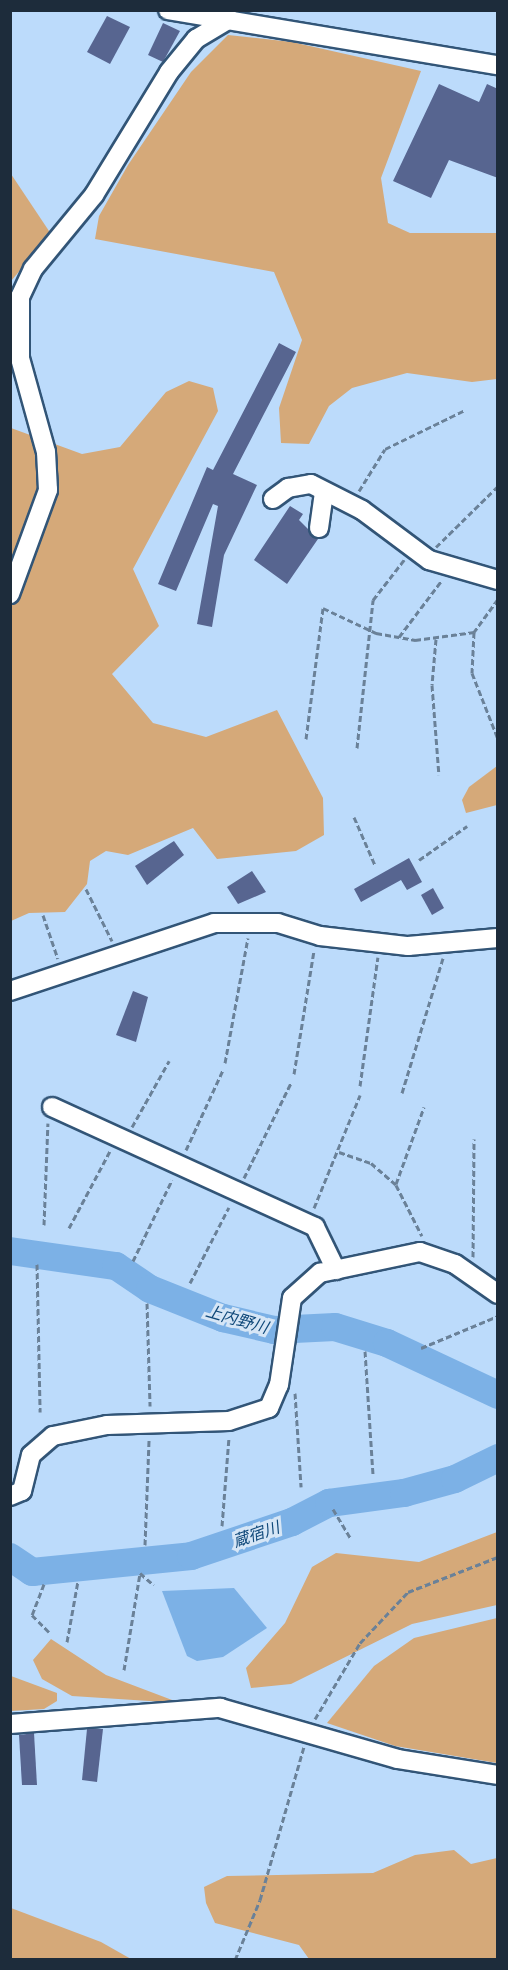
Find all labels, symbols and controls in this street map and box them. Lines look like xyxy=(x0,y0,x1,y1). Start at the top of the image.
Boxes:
water label: 上内野川 xyxy=(204,1301,270,1337)
water label: 蔵宿川 xyxy=(230,1517,282,1551)

